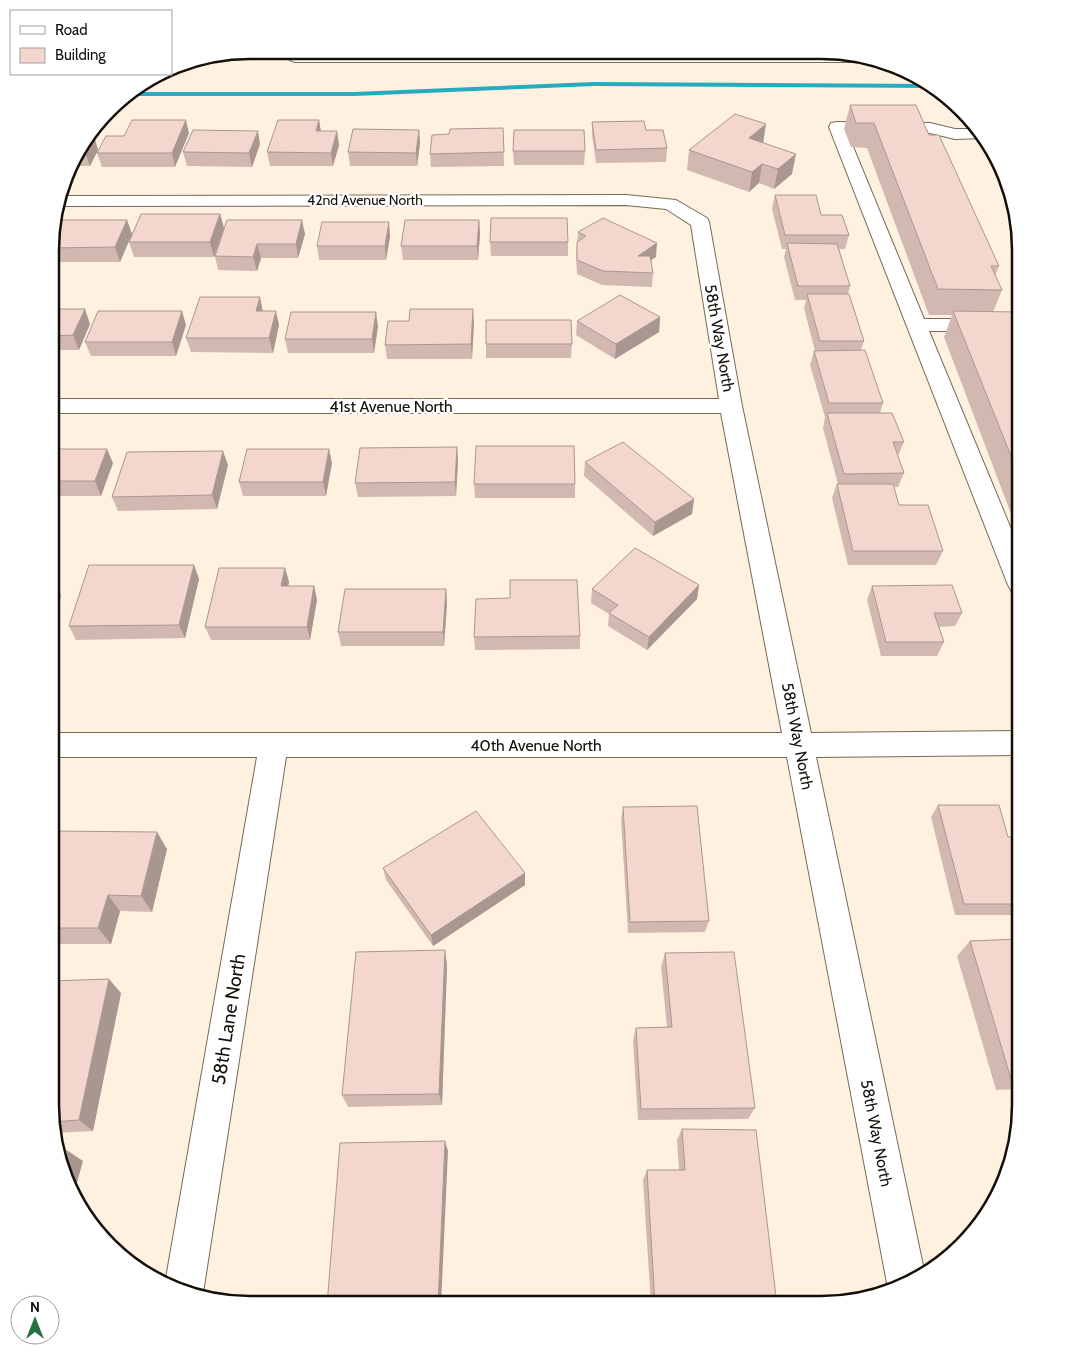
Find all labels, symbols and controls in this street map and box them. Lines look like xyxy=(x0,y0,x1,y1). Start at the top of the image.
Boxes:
legend xyxy=(10,10,172,75)
text: Road xyxy=(55,21,88,39)
text: Building xyxy=(55,46,106,64)
street label: 42nd Avenue North xyxy=(307,191,423,209)
street label: 58th Way North xyxy=(701,283,738,393)
street label: 41st Avenue North xyxy=(329,397,453,416)
street label: 58th Way North xyxy=(778,681,817,791)
street label: 40th Avenue North xyxy=(470,736,602,755)
street label: 58th Lane North xyxy=(207,952,250,1086)
street label: 58th Way North xyxy=(857,1078,896,1188)
north arrow xyxy=(10,1295,60,1345)
text: N xyxy=(30,1298,40,1316)

